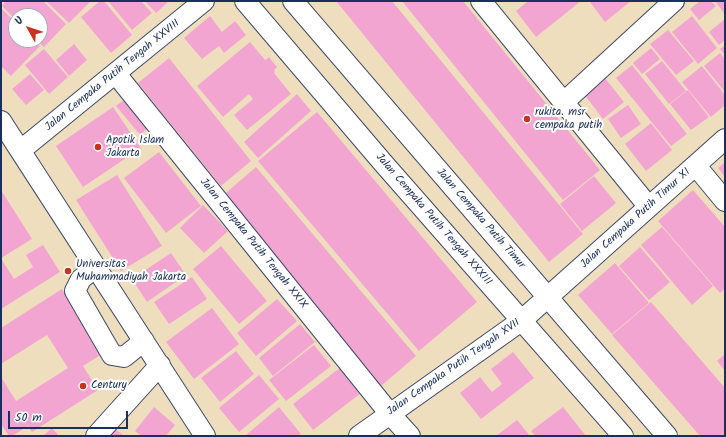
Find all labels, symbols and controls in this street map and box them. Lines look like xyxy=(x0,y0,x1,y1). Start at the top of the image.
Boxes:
north arrow xyxy=(8,8,48,48)
text: U xyxy=(10,13,29,29)
street label: Jalan Cempaka Putih Tengah XXVIII xyxy=(43,18,183,134)
place label: rukita. msr cempaka putih xyxy=(535,106,602,132)
marker: rukita. msr cempaka putih xyxy=(522,114,532,124)
place label: Apotik Islam Jakarta xyxy=(106,134,164,160)
marker: Apotik Islam Jakarta xyxy=(93,142,103,152)
street label: Jalan Cempaka Putih Tengah XXXIII xyxy=(372,151,494,289)
street label: Jalan Cempaka Putih Timur xyxy=(433,166,527,272)
street label: Jalan Cempaka Putih Timur XI xyxy=(578,166,694,272)
street label: Jalan Cempaka Putih Tengah XXIX xyxy=(196,176,310,312)
place label: Universitas Muhammadiyah Jakarta xyxy=(76,258,186,284)
marker: Universitas Muhammadiyah Jakarta xyxy=(63,266,73,276)
street label: Jalan Cempaka Putih Tengah XVII xyxy=(385,317,523,419)
place label: Century xyxy=(91,379,127,393)
marker: Century xyxy=(78,381,88,391)
scale bar xyxy=(10,403,130,429)
text: 50 m xyxy=(15,408,42,427)

